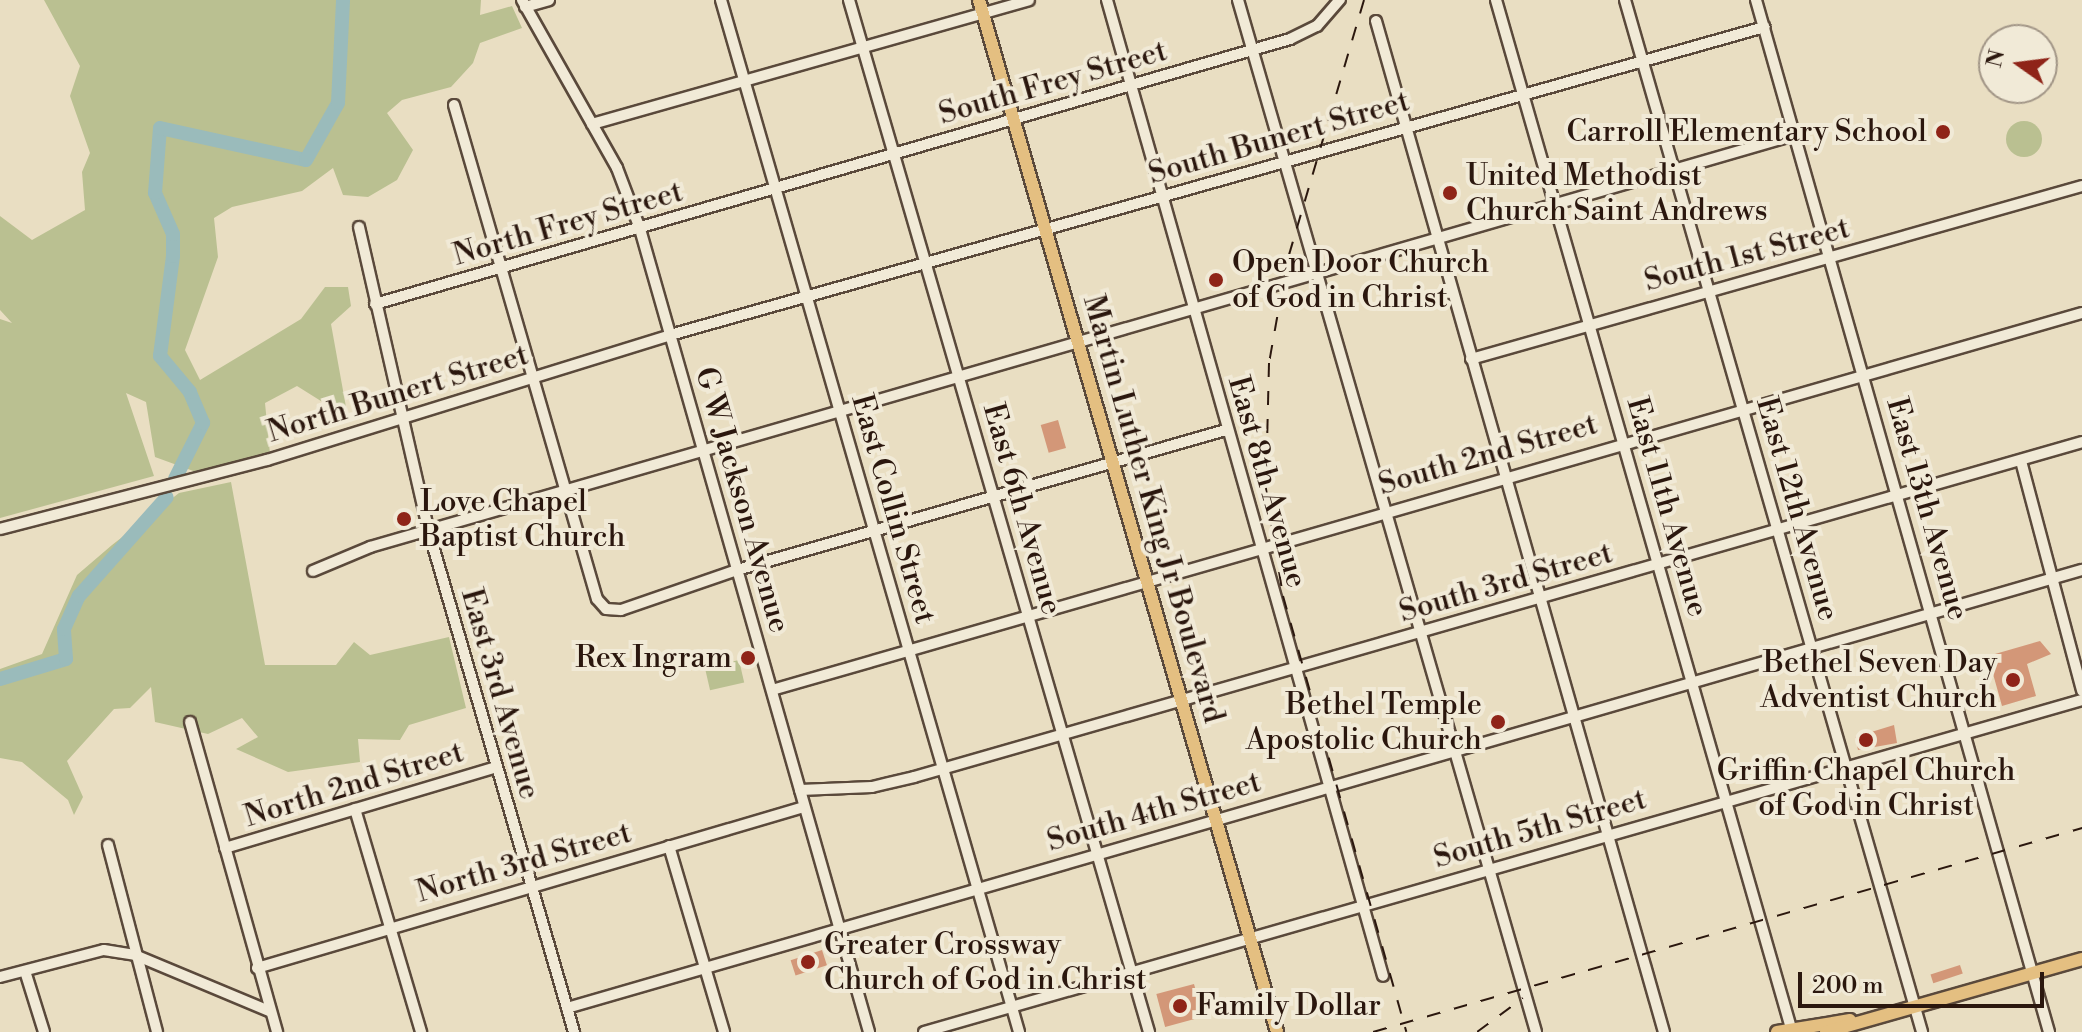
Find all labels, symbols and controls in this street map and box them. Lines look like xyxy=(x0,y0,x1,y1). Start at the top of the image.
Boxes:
north arrow xyxy=(1978,24,2058,104)
street label: South Frey Street xyxy=(935,33,1171,133)
text: N xyxy=(1981,47,2011,70)
street label: South Bunert Street xyxy=(1144,84,1414,192)
place label: Carroll Elementary School xyxy=(1566,114,1927,150)
marker: Carroll Elementary School xyxy=(1934,123,1952,141)
place label: United Methodist Church Saint Andrews xyxy=(1466,158,1768,228)
street label: North Frey Street xyxy=(449,174,687,274)
marker: United Methodist Church Saint Andrews xyxy=(1441,184,1459,202)
street label: South 1st Street xyxy=(1641,210,1853,300)
place label: Open Door Church of God in Christ xyxy=(1232,245,1489,316)
marker: Open Door Church of God in Christ xyxy=(1207,271,1225,289)
street label: Martin Luther King Jr Boulevard xyxy=(1075,291,1231,727)
street label: North Bunert Street xyxy=(263,337,533,451)
street label: G W Jackson Avenue xyxy=(687,363,797,637)
street label: East 8th Avenue xyxy=(1220,372,1314,592)
street label: East Collin Street xyxy=(843,390,943,628)
street label: East 11th Avenue xyxy=(1618,393,1716,621)
street label: East 12th Avenue xyxy=(1748,393,1846,625)
street label: East 13th Avenue xyxy=(1878,394,1976,624)
street label: East 6th Avenue xyxy=(975,399,1069,619)
street label: South 2nd Street xyxy=(1374,407,1602,503)
place label: Love Chapel Baptist Church xyxy=(420,484,625,554)
marker: Love Chapel Baptist Church xyxy=(395,510,413,528)
street label: South 3rd Street xyxy=(1395,535,1617,631)
street label: East 3rd Avenue xyxy=(453,585,547,803)
place label: Rex Ingram xyxy=(575,640,732,676)
place label: Bethel Seven Day Adventist Church xyxy=(1760,645,1997,716)
marker: Rex Ingram xyxy=(739,649,757,667)
marker: Bethel Seven Day Adventist Church xyxy=(2004,671,2022,689)
place label: Bethel Temple Apostolic Church xyxy=(1246,687,1482,758)
marker: Bethel Temple Apostolic Church xyxy=(1489,713,1507,731)
marker: Griffin Chapel Church of God in Christ xyxy=(1857,731,1875,749)
street label: North 2nd Street xyxy=(240,735,468,835)
place label: Griffin Chapel Church of God in Christ xyxy=(1717,753,2015,824)
street label: South 4th Street xyxy=(1043,764,1265,860)
street label: South 5th Street xyxy=(1430,781,1650,877)
street label: North 3rd Street xyxy=(413,815,635,911)
place label: Greater Crossway Church of God in Christ xyxy=(824,927,1147,998)
marker: Greater Crossway Church of God in Christ xyxy=(799,953,817,971)
scale bar xyxy=(1802,956,2048,1006)
text: 200 m xyxy=(1812,971,1883,1001)
place label: Family Dollar xyxy=(1196,988,1381,1024)
marker: Family Dollar xyxy=(1171,997,1189,1015)

